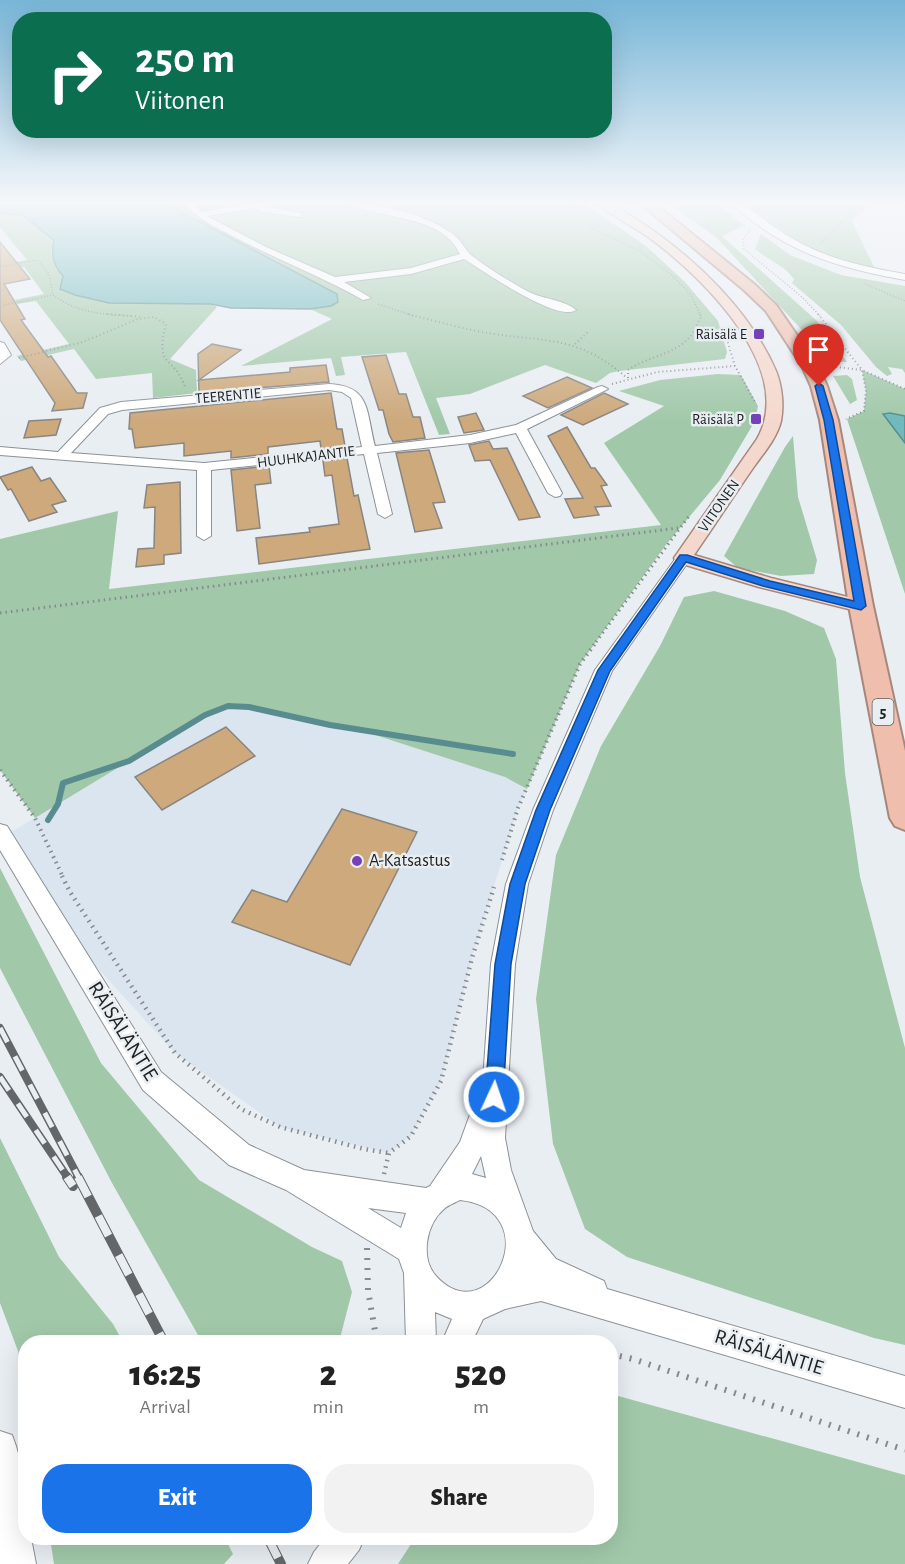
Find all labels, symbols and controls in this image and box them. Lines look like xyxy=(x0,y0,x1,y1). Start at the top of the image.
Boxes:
icon: right xyxy=(36,36,114,114)
text: 250 m xyxy=(135,38,235,80)
text: Viitonen xyxy=(135,87,225,114)
pin xyxy=(793,324,844,386)
place label: Räisälä E xyxy=(696,327,747,342)
marker: Räisälä E xyxy=(752,327,766,341)
icon: arrive xyxy=(802,333,835,366)
street label: TEERENTIE xyxy=(194,386,262,406)
place label: Räisälä P xyxy=(692,412,744,427)
marker: Räisälä P xyxy=(749,412,763,426)
street label: HUUHKAJANTIE xyxy=(256,444,356,470)
street label: VIITONEN xyxy=(696,477,742,535)
road number: 5 xyxy=(872,699,894,725)
place label: A-Katsastus xyxy=(369,852,450,870)
marker: A-Katsastus xyxy=(350,854,364,868)
street label: RÄISÄLÄNTIE xyxy=(84,977,163,1084)
position arrow xyxy=(462,1065,526,1129)
street label: RÄISÄLÄNTIE xyxy=(712,1325,826,1378)
text: 16:25 xyxy=(129,1356,201,1392)
text: 2 xyxy=(320,1356,337,1392)
text: 520 xyxy=(455,1356,507,1392)
text: Arrival xyxy=(140,1397,191,1417)
text: min xyxy=(313,1397,344,1417)
text: m xyxy=(473,1397,489,1417)
button: Exit xyxy=(42,1464,312,1533)
button: Share xyxy=(324,1464,594,1533)

